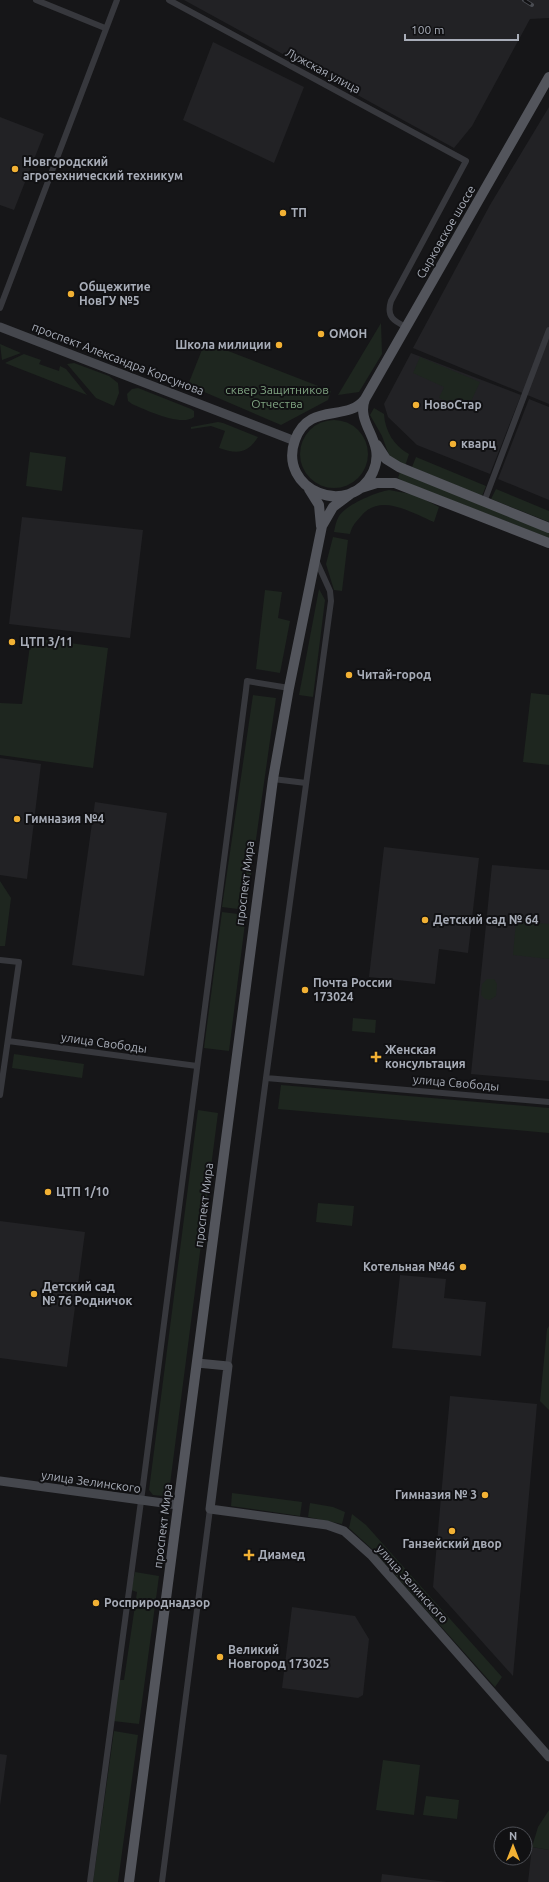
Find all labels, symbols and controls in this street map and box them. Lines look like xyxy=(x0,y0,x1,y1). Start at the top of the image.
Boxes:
scale bar xyxy=(405,16,518,42)
text: 100 m xyxy=(411,23,444,36)
street label: Лужская улица xyxy=(284,45,363,96)
place label: Новгородский агротехнический техникум xyxy=(23,155,183,182)
marker: Новгородский агротехнический техникум xyxy=(10,164,20,174)
street label: Сырковское шоссе xyxy=(414,183,478,281)
place label: ТП xyxy=(291,206,307,219)
marker: ТП xyxy=(278,208,288,218)
place label: Общежитие НовГУ №5 xyxy=(79,280,151,307)
marker: Общежитие НовГУ №5 xyxy=(66,289,76,299)
street label: проспект Александра Корсунова xyxy=(30,320,206,397)
place label: ОМОН xyxy=(329,327,367,340)
marker: ОМОН xyxy=(316,329,326,339)
place label: Школа милиции xyxy=(175,338,271,351)
marker: Школа милиции xyxy=(274,340,284,350)
park label: сквер Защитников Отчества xyxy=(225,383,329,410)
place label: НовоСтар xyxy=(424,398,482,411)
marker: НовоСтар xyxy=(411,400,421,410)
place label: кварц xyxy=(461,437,497,450)
marker: кварц xyxy=(448,439,458,449)
place label: ЦТП 3/11 xyxy=(20,635,73,648)
marker: ЦТП 3/11 xyxy=(7,637,17,647)
place label: Читай-город xyxy=(357,668,431,681)
marker: Читай-город xyxy=(344,670,354,680)
place label: Гимназия №4 xyxy=(25,812,104,825)
marker: Гимназия №4 xyxy=(12,814,22,824)
street label: проспект Мира xyxy=(233,840,256,926)
place label: Детский сад № 64 xyxy=(433,913,539,926)
marker: Детский сад № 64 xyxy=(420,915,430,925)
place label: Почта России 173024 xyxy=(313,976,392,1003)
marker: Почта России 173024 xyxy=(300,985,310,995)
street label: улица Свободы xyxy=(60,1030,148,1055)
place label: Женская консультация xyxy=(385,1043,466,1070)
marker: Женская консультация xyxy=(370,1051,382,1063)
street label: улица Свободы xyxy=(412,1072,500,1093)
street label: проспект Мира xyxy=(192,1162,215,1248)
place label: ЦТП 1/10 xyxy=(56,1185,109,1198)
marker: ЦТП 1/10 xyxy=(43,1187,53,1197)
place label: Котельная №46 xyxy=(363,1260,455,1273)
marker: Котельная №46 xyxy=(458,1262,468,1272)
place label: Детский сад № 76 Родничок xyxy=(42,1280,132,1307)
marker: Детский сад № 76 Родничок xyxy=(29,1289,39,1299)
street label: улица Зелинского xyxy=(40,1468,142,1495)
street label: проспект Мира xyxy=(151,1483,174,1569)
place label: Гимназия № 3 xyxy=(395,1488,477,1501)
marker: Гимназия № 3 xyxy=(480,1490,490,1500)
marker: Ганзейский двор xyxy=(447,1526,457,1536)
place label: Ганзейский двор xyxy=(402,1537,502,1550)
street label: улица Зелинского xyxy=(374,1542,451,1625)
place label: Диамед xyxy=(258,1548,305,1561)
marker: Диамед xyxy=(243,1549,255,1561)
place label: Росприроднадзор xyxy=(104,1596,210,1609)
marker: Росприроднадзор xyxy=(91,1598,101,1608)
place label: Великий Новгород 173025 xyxy=(228,1643,329,1670)
marker: Великий Новгород 173025 xyxy=(215,1652,225,1662)
north arrow xyxy=(493,1826,533,1866)
text: N xyxy=(509,1830,517,1842)

